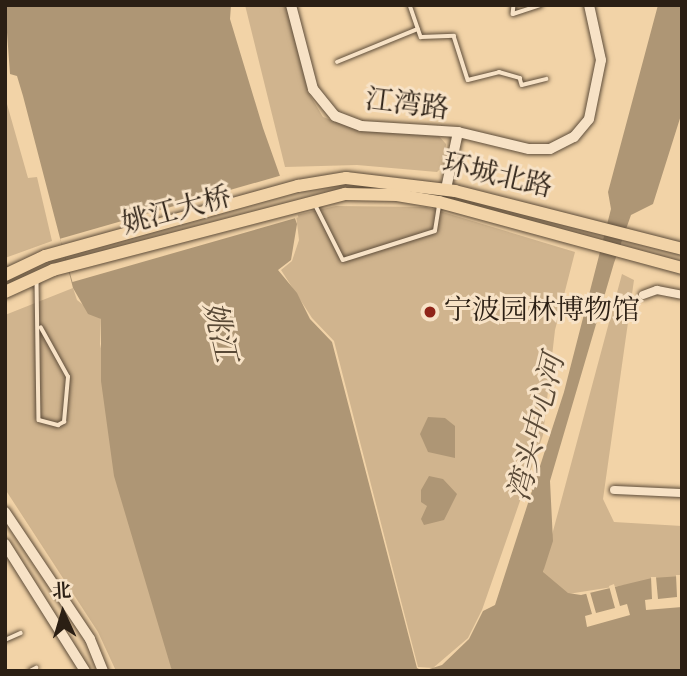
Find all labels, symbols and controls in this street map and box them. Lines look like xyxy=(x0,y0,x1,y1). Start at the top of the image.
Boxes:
street label: 江湾路 xyxy=(363,84,451,128)
street label: 环城北路 xyxy=(439,148,555,206)
street label: 姚江大桥 xyxy=(119,181,235,243)
place label: 宁波园林博物馆 xyxy=(444,295,640,329)
water label: 姚江 xyxy=(194,299,242,365)
marker: 宁波园林博物馆 xyxy=(422,304,438,320)
water label: 湾头中心河 xyxy=(502,351,574,505)
north arrow xyxy=(28,578,98,648)
text: 北 xyxy=(51,579,72,605)

